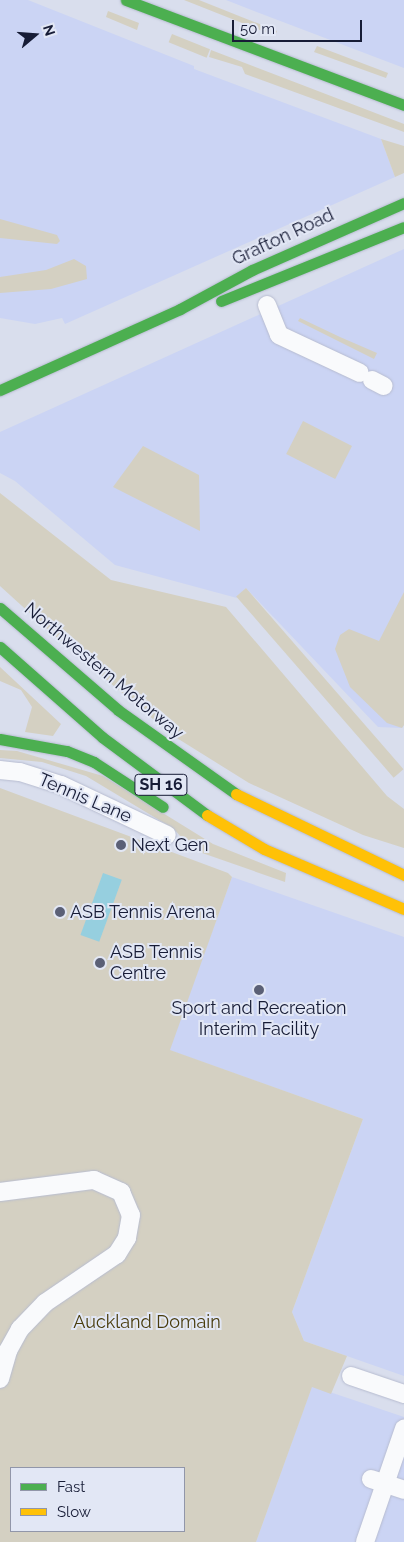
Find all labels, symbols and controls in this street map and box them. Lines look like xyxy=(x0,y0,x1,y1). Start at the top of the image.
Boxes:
north arrow xyxy=(10,10,60,60)
scale bar xyxy=(234,10,364,42)
text: 50 m xyxy=(240,20,275,38)
text: N xyxy=(40,23,59,38)
street label: Grafton Road xyxy=(229,204,337,270)
street label: Northwestern Motorway xyxy=(20,598,188,744)
street label: Tennis Lane xyxy=(35,769,135,827)
road number: SH 16 xyxy=(134,772,188,798)
place label: Next Gen xyxy=(131,834,209,856)
marker: Next Gen xyxy=(115,839,127,851)
place label: ASB Tennis Arena xyxy=(70,901,216,923)
marker: ASB Tennis Arena xyxy=(54,906,66,918)
place label: ASB Tennis Centre xyxy=(110,942,203,984)
marker: ASB Tennis Centre xyxy=(94,957,106,969)
marker: Sport and Recreation Interim Facility xyxy=(253,984,265,996)
place label: Sport and Recreation Interim Facility xyxy=(171,998,347,1040)
park label: Auckland Domain xyxy=(73,1311,221,1333)
legend xyxy=(10,1467,185,1532)
text: Fast xyxy=(57,1478,85,1496)
text: Slow xyxy=(57,1503,91,1521)

